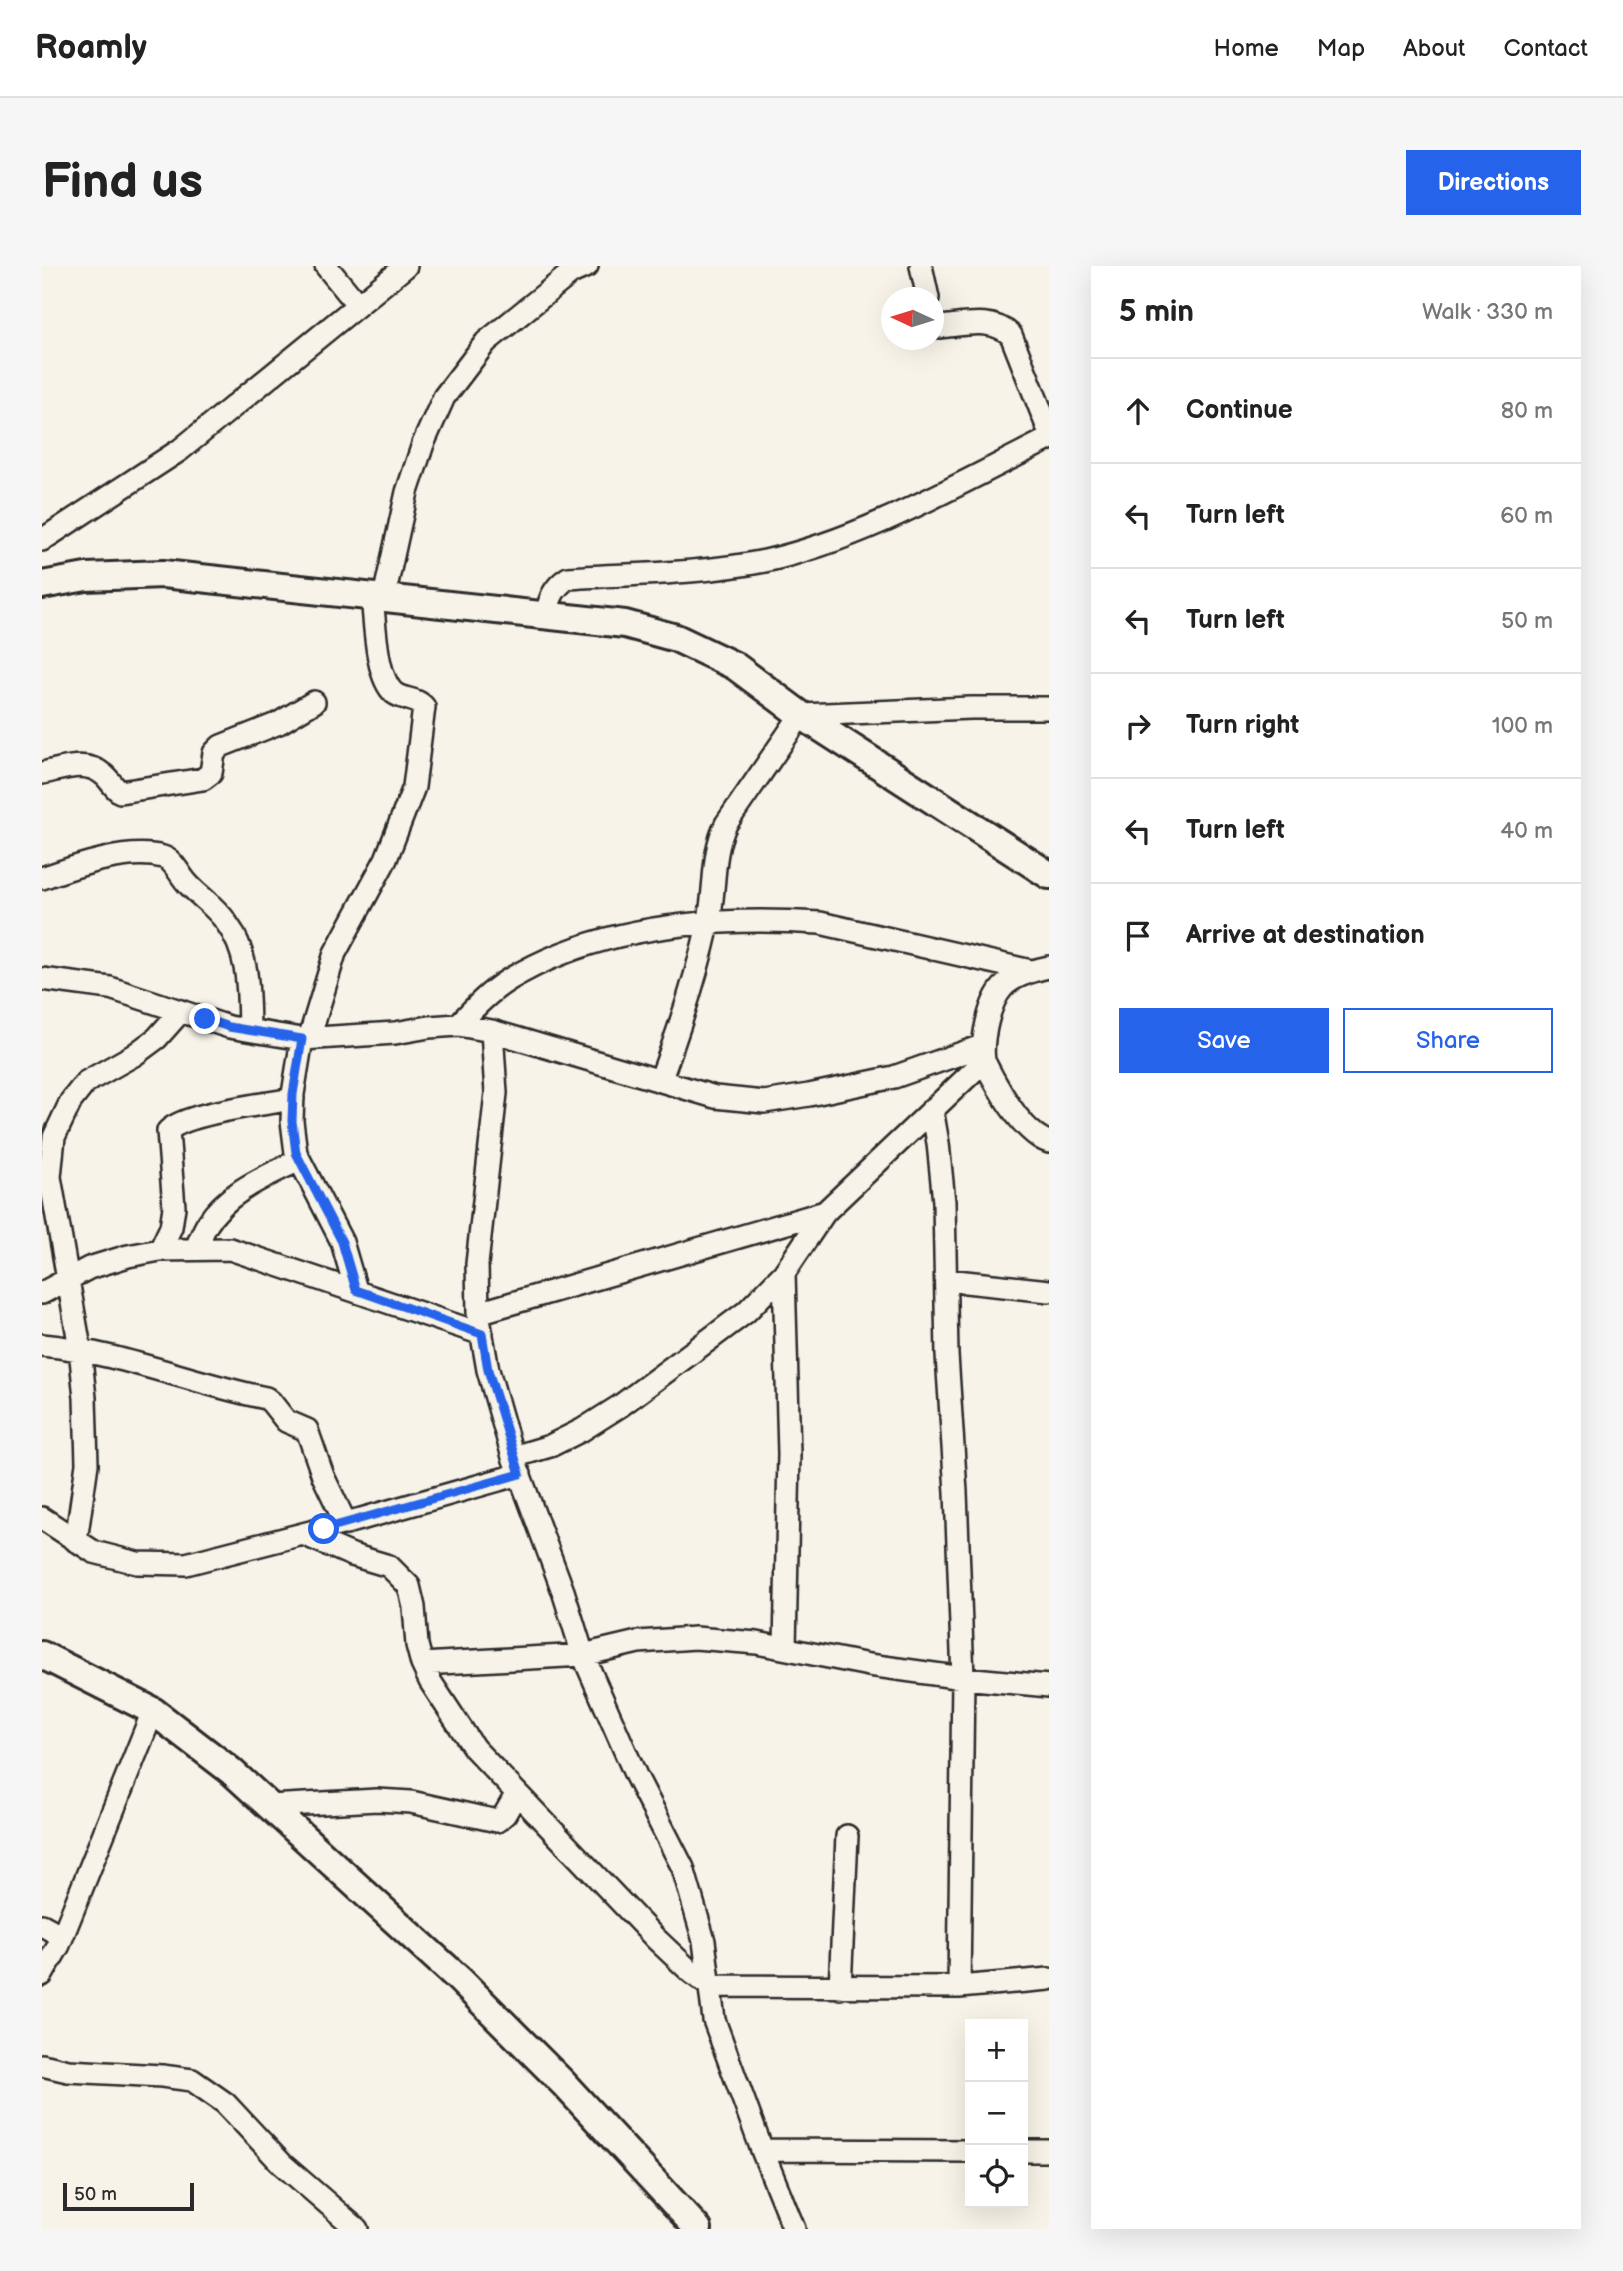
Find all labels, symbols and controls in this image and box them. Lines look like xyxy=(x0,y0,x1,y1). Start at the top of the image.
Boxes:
text: Roamly xyxy=(35,28,147,68)
text: Home xyxy=(1214,34,1279,63)
text: Map xyxy=(1317,34,1365,63)
text: About xyxy=(1403,34,1465,63)
text: Contact xyxy=(1503,34,1588,63)
button: Directions xyxy=(1406,150,1581,215)
text: Find us xyxy=(42,153,203,212)
north arrow xyxy=(881,287,944,350)
text: 5 min xyxy=(1119,294,1194,330)
text: Walk · 330 m xyxy=(1422,298,1553,326)
icon: ahead xyxy=(1119,392,1157,430)
text: Continue xyxy=(1186,395,1293,426)
text: 80 m xyxy=(1501,397,1553,425)
icon: left xyxy=(1119,497,1157,535)
text: Turn left xyxy=(1186,500,1285,531)
text: 60 m xyxy=(1500,502,1553,530)
icon: left xyxy=(1119,602,1157,640)
text: Turn left xyxy=(1186,605,1285,636)
text: 50 m xyxy=(1501,607,1553,635)
icon: right xyxy=(1119,707,1157,745)
text: Turn right xyxy=(1186,710,1299,741)
text: 100 m xyxy=(1492,712,1553,740)
icon: left xyxy=(1119,812,1157,850)
text: Turn left xyxy=(1186,815,1285,846)
text: 40 m xyxy=(1500,817,1553,845)
icon: arrive xyxy=(1119,917,1157,955)
text: Arrive at destination xyxy=(1186,920,1425,951)
route end xyxy=(189,1003,220,1034)
button: Save xyxy=(1119,1008,1329,1073)
button: Share xyxy=(1343,1008,1553,1073)
route start xyxy=(308,1513,339,1544)
map controls xyxy=(965,2019,1028,2208)
button: + xyxy=(965,2019,1028,2082)
button: − xyxy=(965,2082,1028,2145)
button: locate xyxy=(965,2145,1028,2208)
scale bar xyxy=(63,2180,194,2212)
text: 50 m xyxy=(74,2183,117,2206)

